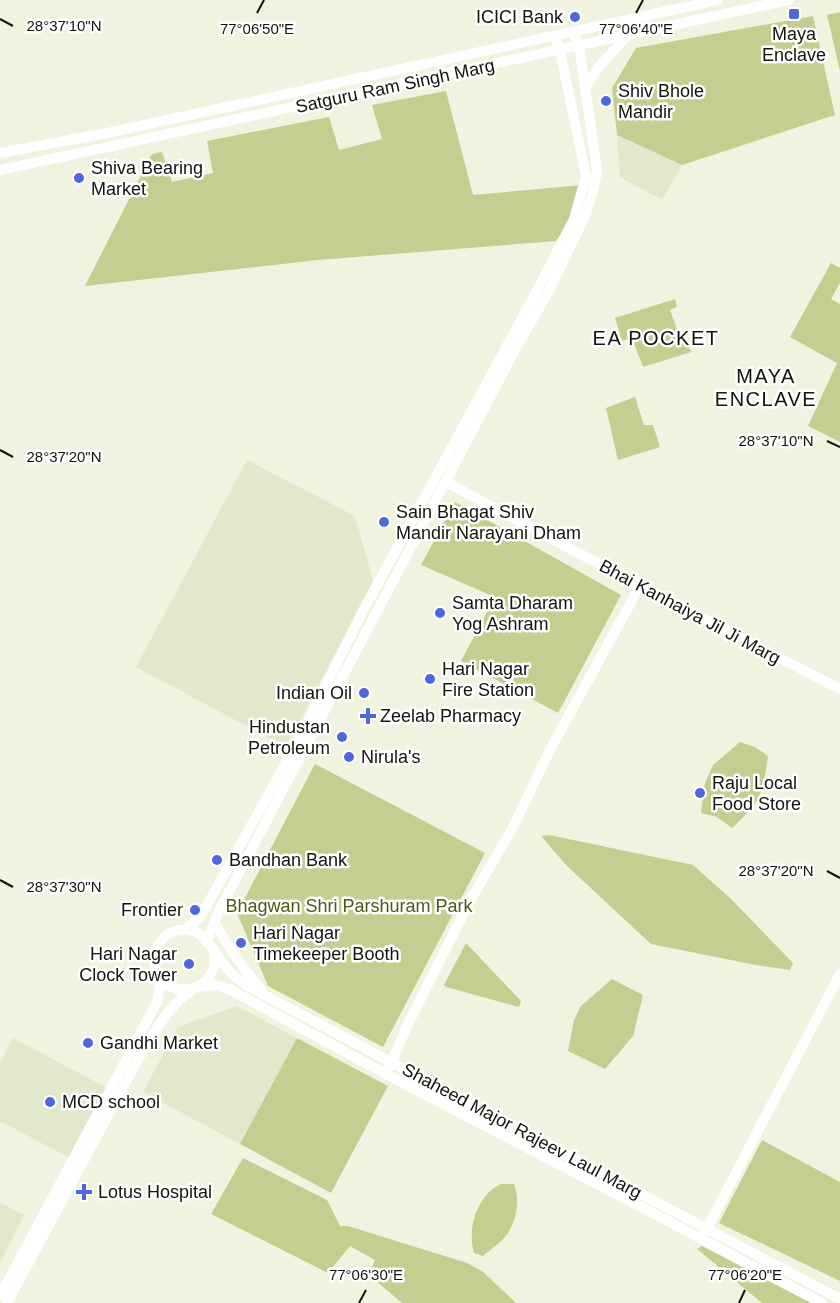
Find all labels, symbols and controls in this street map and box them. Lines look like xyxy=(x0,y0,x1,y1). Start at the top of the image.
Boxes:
place label: ICICI Bank xyxy=(476,7,564,27)
marker: Maya Enclave xyxy=(787,7,801,21)
marker: ICICI Bank xyxy=(568,10,582,24)
text: 28°37'10"N xyxy=(26,17,102,34)
text: 77°06'50"E xyxy=(220,20,294,37)
text: 77°06'40"E xyxy=(599,20,673,37)
place label: Maya Enclave xyxy=(762,24,826,65)
street label: Satguru Ram Singh Marg xyxy=(294,55,496,117)
place label: Shiv Bhole Mandir xyxy=(618,81,704,122)
marker: Shiv Bhole Mandir xyxy=(599,94,613,108)
place label: Shiva Bearing Market xyxy=(91,158,203,199)
marker: Shiva Bearing Market xyxy=(72,171,86,185)
district label: EA POCKET xyxy=(593,327,719,349)
district label: MAYA ENCLAVE xyxy=(715,365,817,410)
text: 28°37'10"N xyxy=(738,432,814,449)
text: 28°37'20"N xyxy=(26,448,102,465)
place label: Sain Bhagat Shiv Mandir Narayani Dham xyxy=(396,502,581,543)
marker: Sain Bhagat Shiv Mandir Narayani Dham xyxy=(377,515,391,529)
street label: Bhai Kanhaiya Jil Ji Marg xyxy=(596,556,784,668)
place label: Samta Dharam Yog Ashram xyxy=(452,593,573,634)
marker: Samta Dharam Yog Ashram xyxy=(433,606,447,620)
place label: Hari Nagar Fire Station xyxy=(442,659,534,700)
marker: Hari Nagar Fire Station xyxy=(423,672,437,686)
place label: Indian Oil xyxy=(276,683,352,703)
marker: Indian Oil xyxy=(357,686,371,700)
place label: Zeelab Pharmacy xyxy=(380,706,521,726)
marker: Zeelab Pharmacy xyxy=(361,709,375,723)
place label: Hindustan Petroleum xyxy=(248,717,330,758)
marker: Hindustan Petroleum xyxy=(335,730,349,744)
place label: Nirula's xyxy=(361,747,420,767)
marker: Nirula's xyxy=(342,750,356,764)
place label: Raju Local Food Store xyxy=(712,773,801,814)
marker: Raju Local Food Store xyxy=(693,786,707,800)
place label: Bandhan Bank xyxy=(229,850,348,870)
marker: Bandhan Bank xyxy=(210,853,224,867)
text: 28°37'20"N xyxy=(738,862,814,879)
text: 28°37'30"N xyxy=(26,878,102,895)
park label: Bhagwan Shri Parshuram Park xyxy=(225,896,474,916)
place label: Frontier xyxy=(121,900,183,920)
marker: Frontier xyxy=(188,903,202,917)
place label: Hari Nagar Timekeeper Booth xyxy=(253,923,399,964)
marker: Hari Nagar Timekeeper Booth xyxy=(234,936,248,950)
place label: Hari Nagar Clock Tower xyxy=(79,944,177,985)
marker: Hari Nagar Clock Tower xyxy=(182,957,196,971)
place label: Gandhi Market xyxy=(100,1033,218,1053)
marker: Gandhi Market xyxy=(81,1036,95,1050)
street label: Shaheed Major Rajeev Laul Marg xyxy=(399,1059,645,1203)
place label: MCD school xyxy=(62,1092,160,1112)
marker: MCD school xyxy=(43,1095,57,1109)
place label: Lotus Hospital xyxy=(98,1182,212,1202)
marker: Lotus Hospital xyxy=(75,1183,93,1201)
text: 77°06'30"E xyxy=(329,1266,403,1283)
text: 77°06'20"E xyxy=(708,1266,782,1283)

